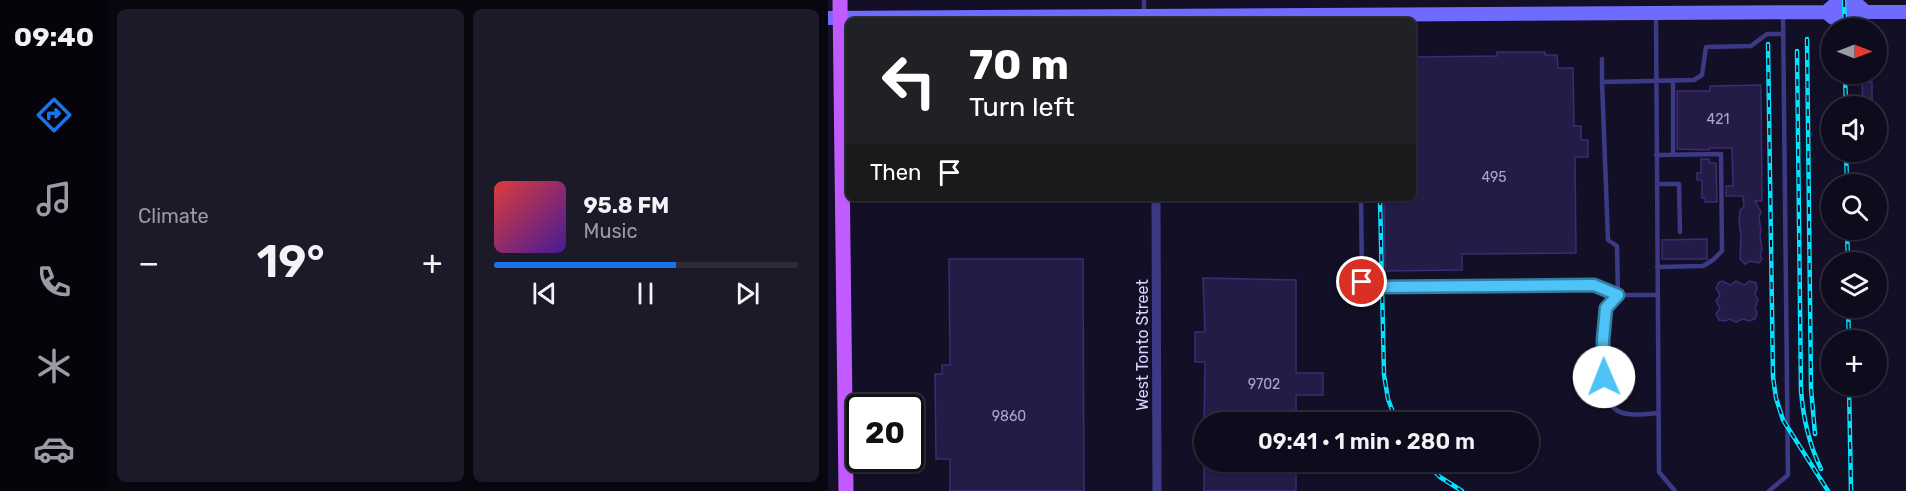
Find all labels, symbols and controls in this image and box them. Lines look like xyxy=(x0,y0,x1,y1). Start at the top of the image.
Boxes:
north arrow xyxy=(1821,18,1887,84)
map controls xyxy=(1821,18,1887,396)
text: 09:40 xyxy=(14,21,94,53)
text: 70 m xyxy=(969,40,1069,90)
icon: left xyxy=(870,42,948,120)
text: Turn left xyxy=(969,91,1074,123)
icon: directions xyxy=(33,94,75,136)
button: sound xyxy=(1821,96,1887,162)
house number: 421 xyxy=(1707,111,1729,128)
icon: arrive xyxy=(933,156,966,189)
text: Then xyxy=(870,159,921,186)
house number: 495 xyxy=(1481,169,1507,186)
button: search xyxy=(1821,174,1887,240)
icon: music xyxy=(33,178,75,220)
text: 95.8 FM xyxy=(584,192,669,219)
text: Climate xyxy=(138,204,209,228)
text: Music xyxy=(584,219,638,243)
text: 19° xyxy=(257,235,325,288)
text: − xyxy=(138,243,159,282)
text: + xyxy=(422,243,442,282)
button: layers xyxy=(1821,252,1887,318)
pin xyxy=(1336,256,1387,307)
icon: phone xyxy=(33,261,75,303)
icon: arrive xyxy=(1345,265,1378,298)
icon: previous xyxy=(528,277,561,310)
icon: pause xyxy=(629,277,662,310)
icon: next xyxy=(731,277,764,310)
street label: West Tonto Street xyxy=(1133,279,1152,411)
button: + xyxy=(1821,330,1887,396)
icon: climate xyxy=(33,345,75,387)
position arrow xyxy=(1572,345,1636,409)
house number: 9702 xyxy=(1248,376,1280,393)
speed limit sign: 20 xyxy=(846,394,924,472)
house number: 9860 xyxy=(992,408,1026,425)
icon: car xyxy=(33,428,75,470)
text: 09:41 · 1 min · 280 m xyxy=(1258,428,1475,455)

